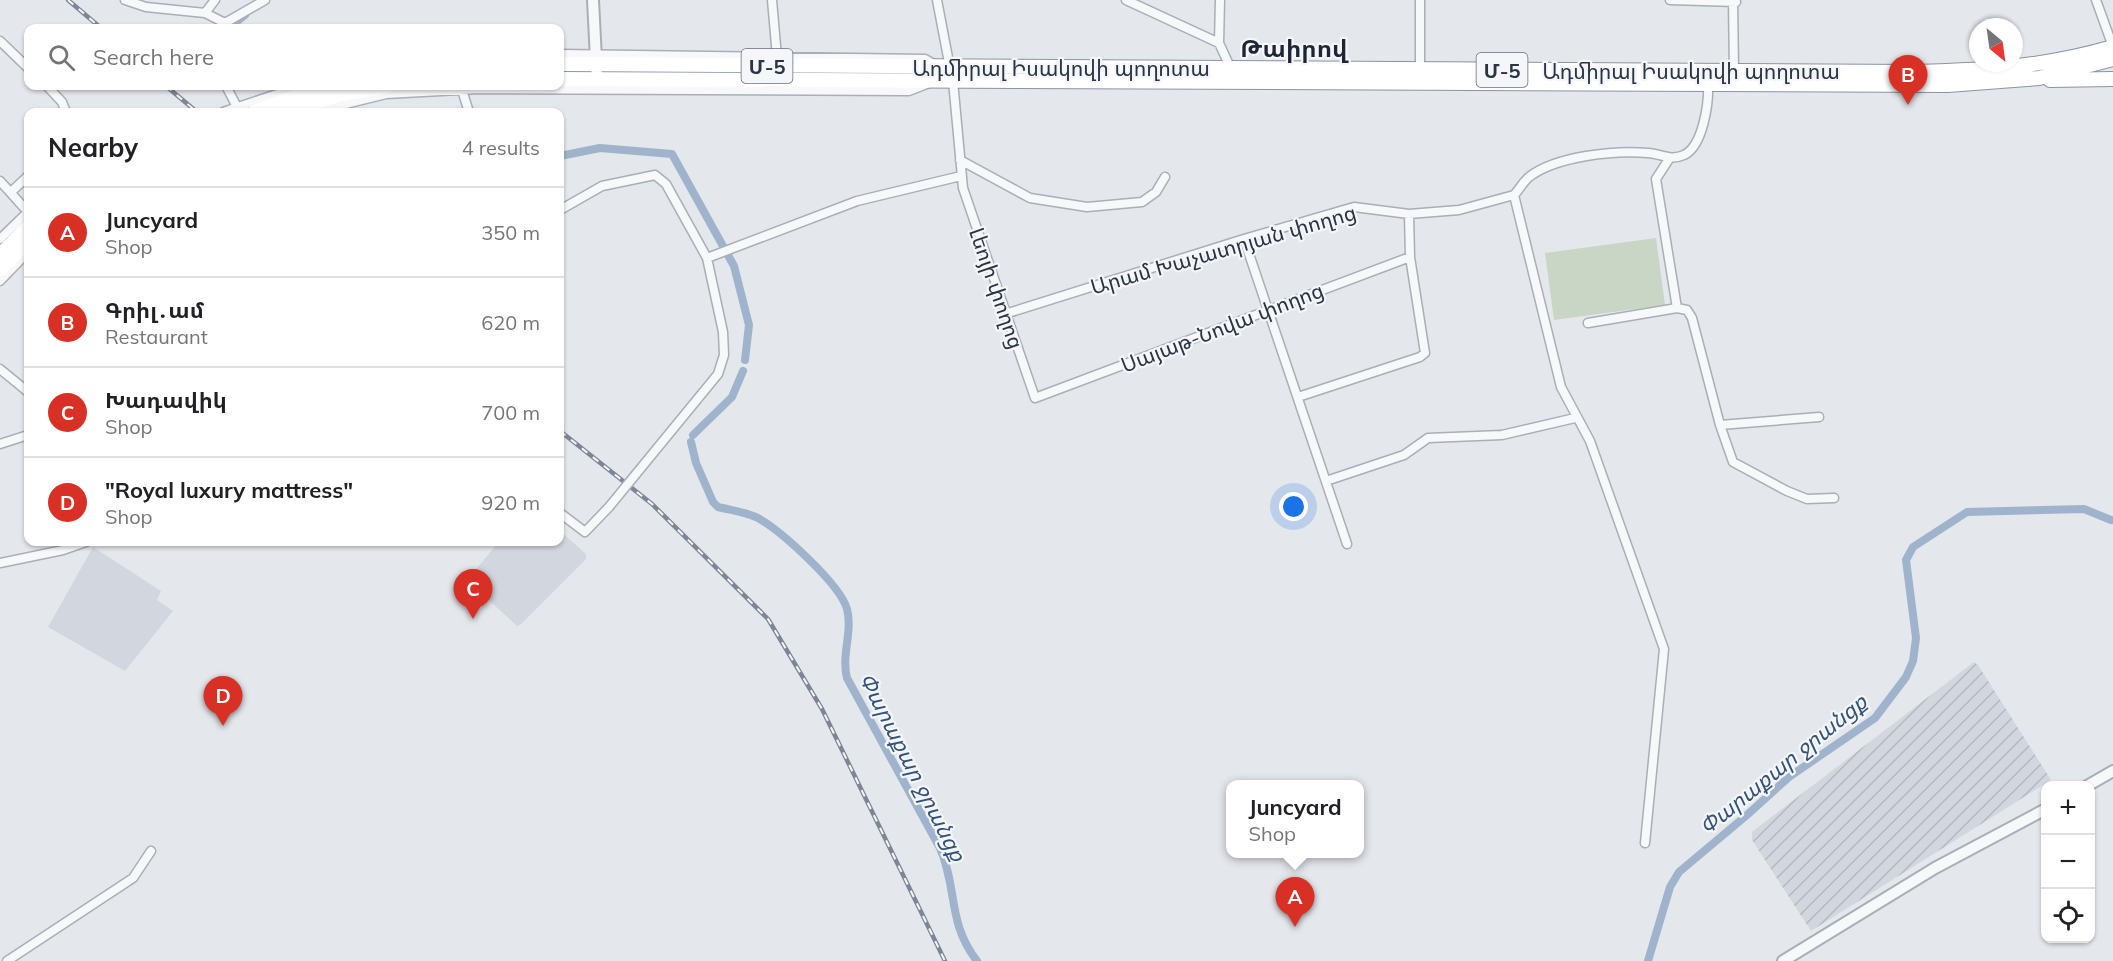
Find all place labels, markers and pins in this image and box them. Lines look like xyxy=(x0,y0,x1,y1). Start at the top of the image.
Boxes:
pin: B xyxy=(1888,56,1928,105)
pin: C xyxy=(454,570,492,619)
pin: D xyxy=(204,676,242,726)
pin: A xyxy=(1276,878,1314,927)

